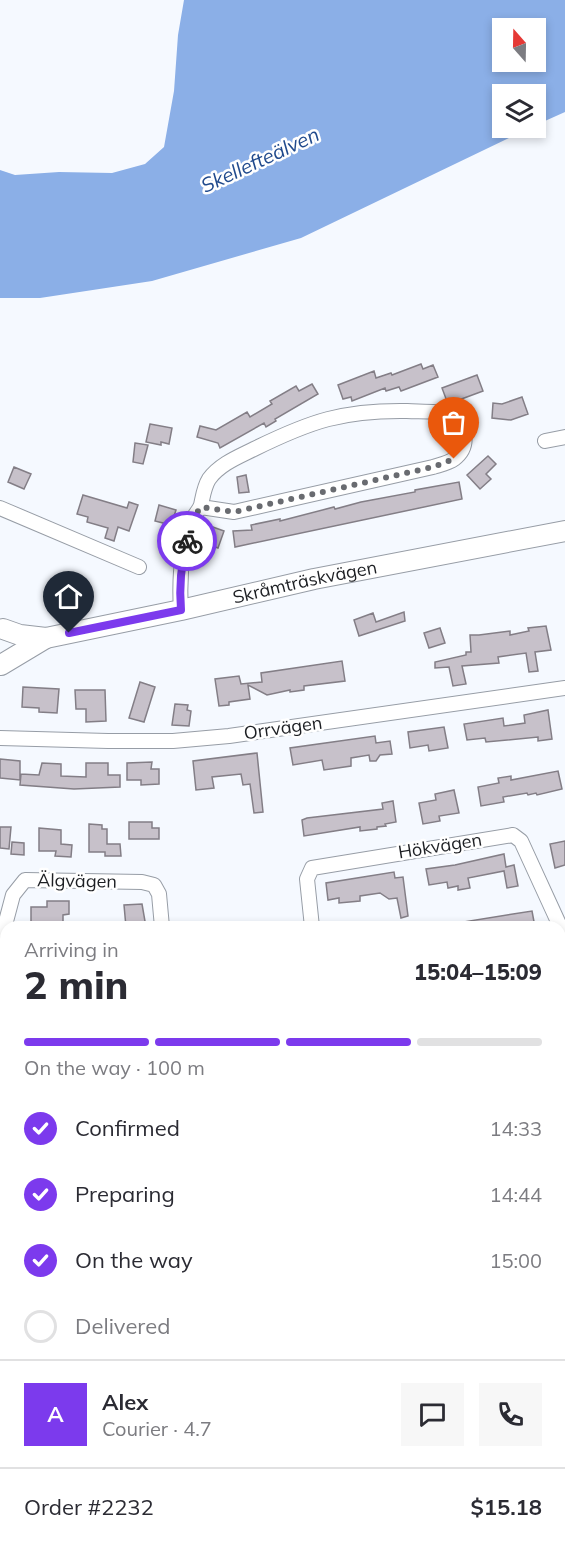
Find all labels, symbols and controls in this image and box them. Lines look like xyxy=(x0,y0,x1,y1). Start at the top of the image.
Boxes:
north arrow xyxy=(492,18,546,72)
map controls xyxy=(492,18,546,138)
button: layers xyxy=(492,84,546,138)
water label: Skellefteälven xyxy=(197,121,323,198)
pin xyxy=(428,397,479,459)
icon: bag xyxy=(437,406,470,439)
courier xyxy=(157,511,217,571)
icon: bike xyxy=(171,525,204,558)
street label: Skråmträskvägen xyxy=(230,555,379,609)
pin xyxy=(43,571,94,633)
icon: home xyxy=(52,580,85,613)
street label: Orrvägen xyxy=(242,711,324,744)
street label: Hökvägen xyxy=(396,828,483,863)
street label: Älgvägen xyxy=(37,868,117,893)
text: Arriving in xyxy=(24,937,119,962)
text: 15:04–15:09 xyxy=(414,958,542,986)
text: 2 min xyxy=(24,960,129,1009)
text: On the way · 100 m xyxy=(24,1055,205,1080)
icon: check xyxy=(24,1112,57,1145)
text: Confirmed xyxy=(75,1114,180,1142)
text: 14:33 xyxy=(489,1116,542,1141)
icon: check xyxy=(24,1178,57,1211)
text: Preparing xyxy=(75,1180,175,1208)
text: 14:44 xyxy=(489,1182,542,1207)
icon: check xyxy=(24,1244,57,1277)
text: On the way xyxy=(75,1246,193,1274)
text: 15:00 xyxy=(489,1248,542,1273)
text: Delivered xyxy=(75,1312,170,1340)
button: chat xyxy=(401,1383,464,1446)
button: phone xyxy=(479,1383,542,1446)
text: Alex xyxy=(102,1388,148,1416)
text: A xyxy=(47,1400,64,1428)
text: Courier · 4.7 xyxy=(102,1416,212,1441)
text: Order #2232 xyxy=(24,1493,154,1521)
text: $15.18 xyxy=(471,1493,542,1521)

